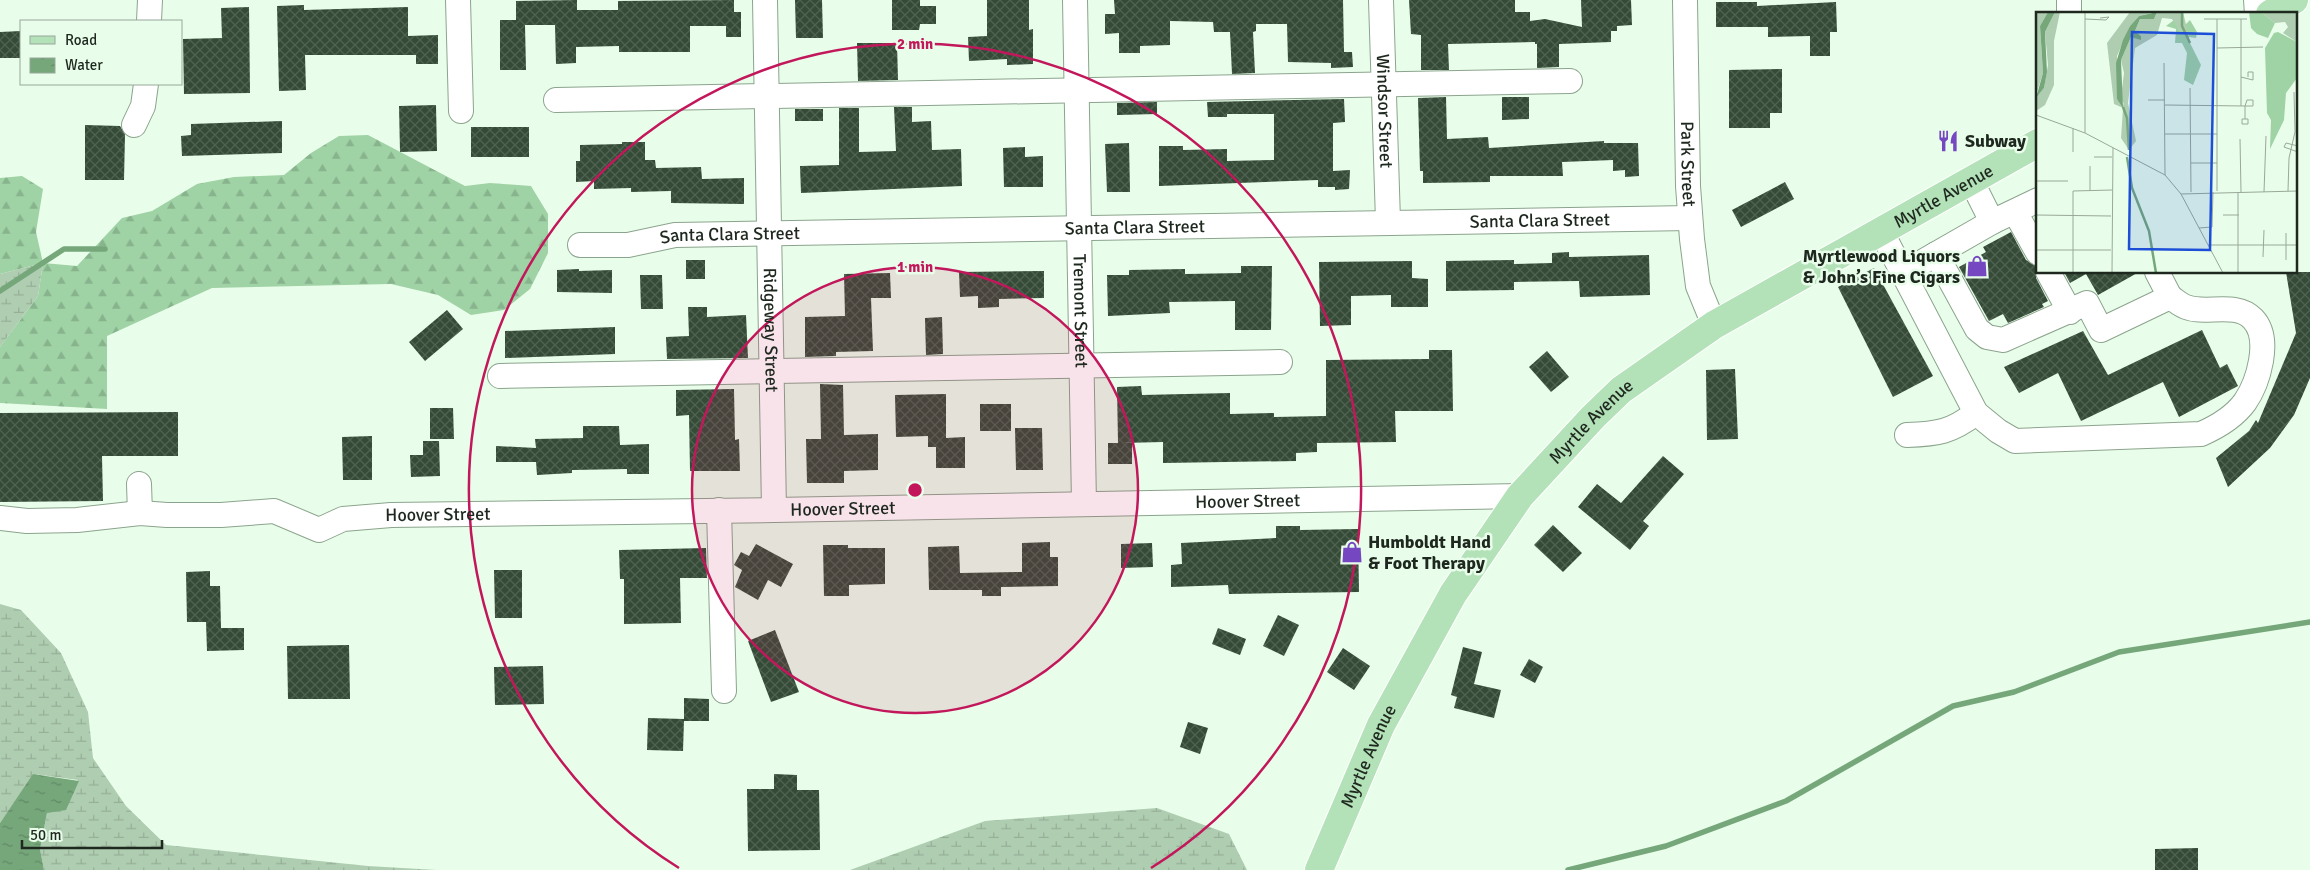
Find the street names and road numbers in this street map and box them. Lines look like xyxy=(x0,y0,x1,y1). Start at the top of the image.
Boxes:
street label: Windsor Street xyxy=(1372,53,1397,168)
street label: Park Street xyxy=(1676,121,1701,208)
street label: Myrtle Avenue xyxy=(1890,159,1997,233)
street label: Santa Clara Street xyxy=(1470,208,1610,233)
street label: Santa Clara Street xyxy=(1065,215,1205,239)
street label: Santa Clara Street xyxy=(658,222,800,249)
street label: Tremont Street xyxy=(1069,254,1093,368)
street label: Ridgeway Street xyxy=(759,267,783,392)
street label: Myrtle Avenue xyxy=(1544,374,1637,468)
street label: Hoover Street xyxy=(1195,489,1301,513)
street label: Hoover Street xyxy=(790,497,896,521)
street label: Hoover Street xyxy=(385,503,491,526)
street label: Myrtle Avenue xyxy=(1336,701,1401,811)

